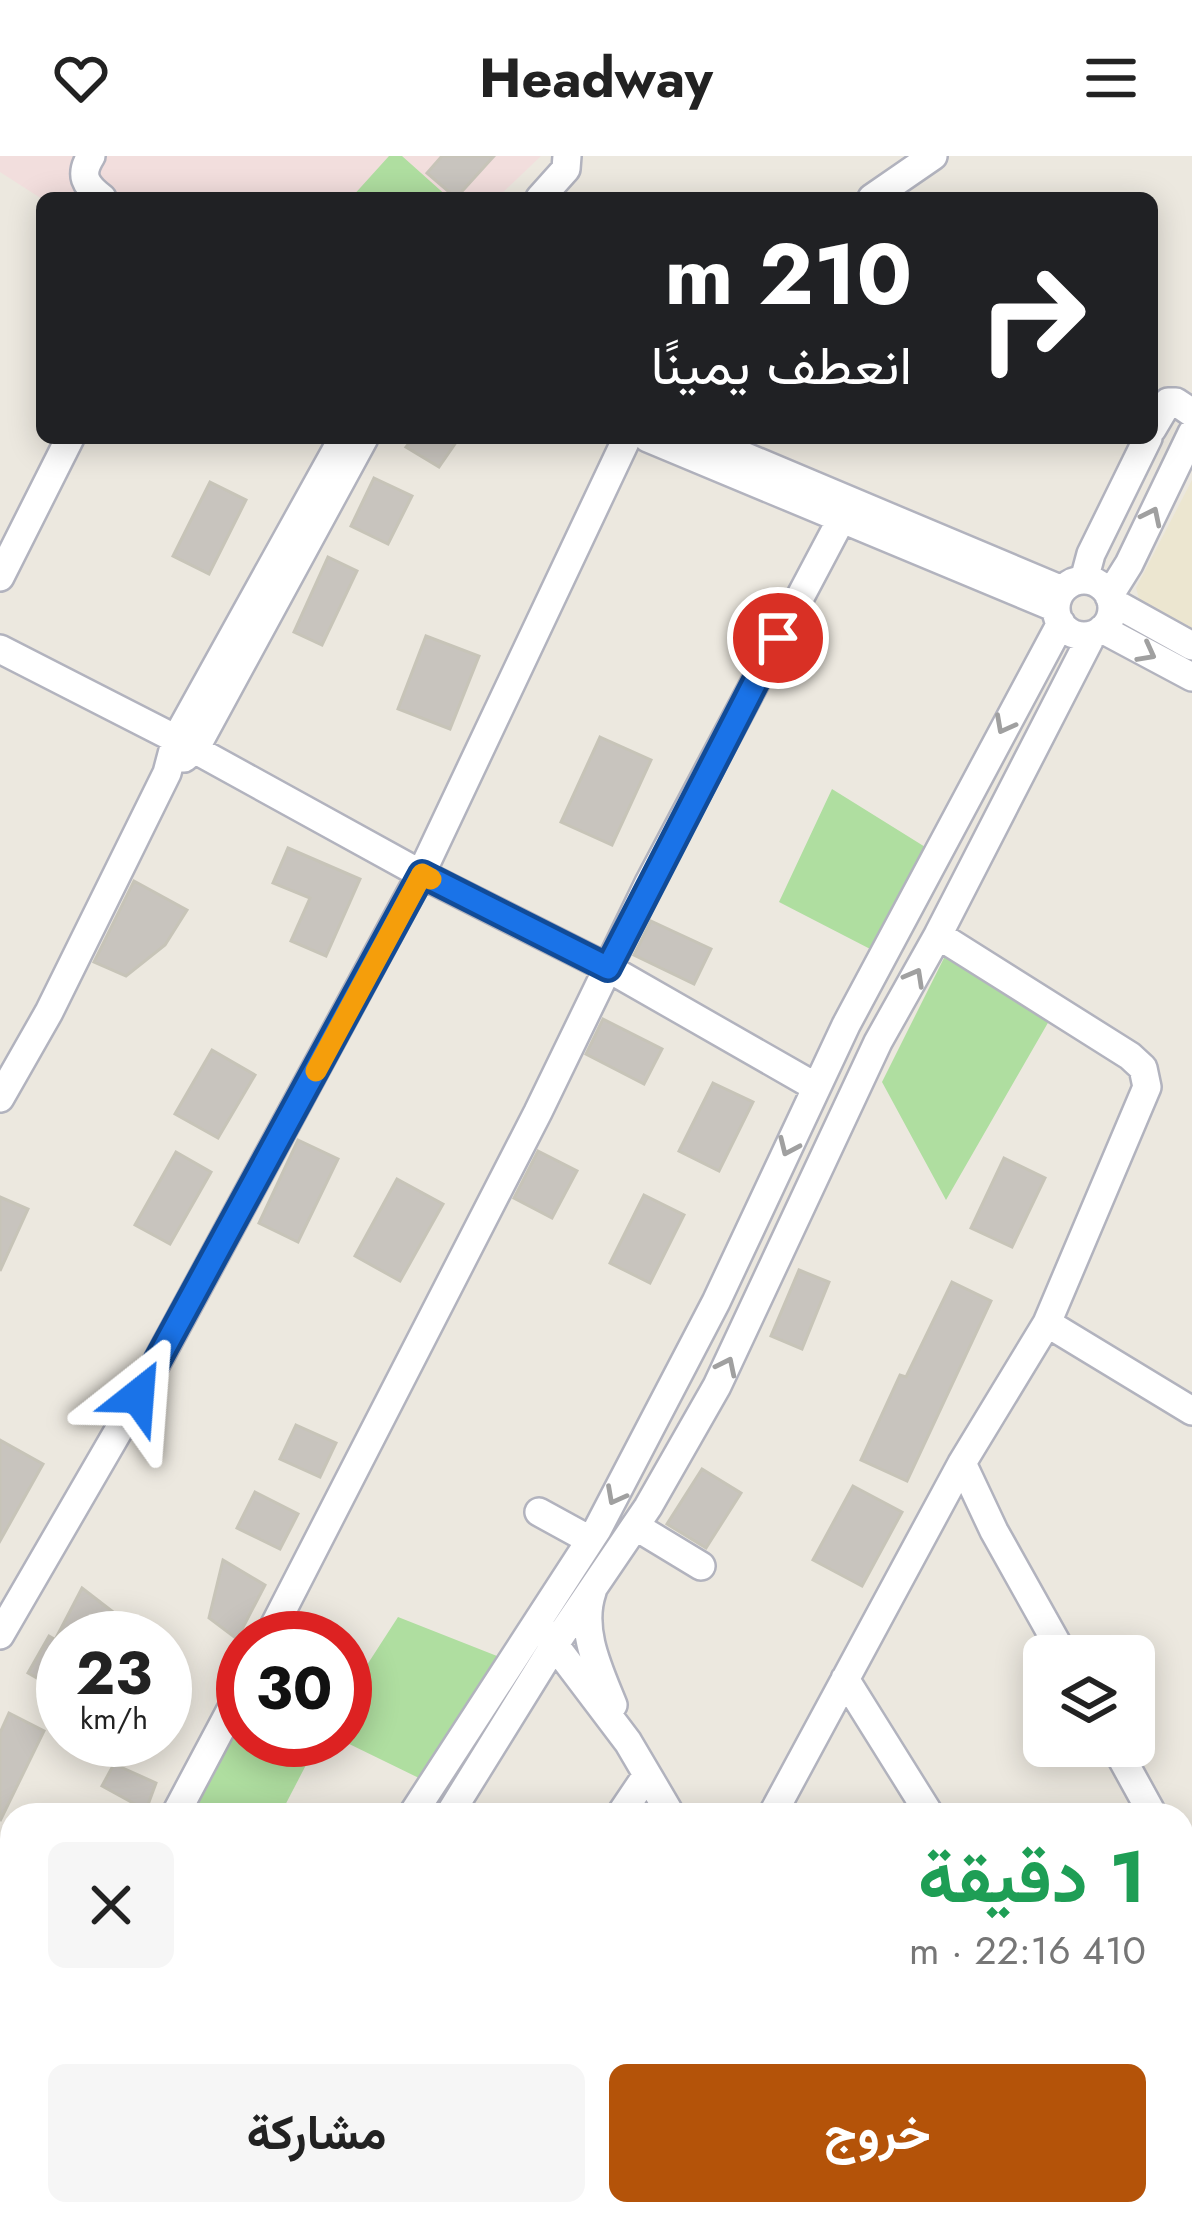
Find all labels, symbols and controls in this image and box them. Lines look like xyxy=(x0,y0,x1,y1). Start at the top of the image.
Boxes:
text: Headway xyxy=(479,39,713,117)
icon: heart xyxy=(48,45,114,111)
icon: menu xyxy=(1078,45,1144,111)
text: 210 m xyxy=(664,214,912,336)
icon: right xyxy=(954,240,1110,396)
text: انعطف يمينًا xyxy=(651,326,912,404)
one-way arrow xyxy=(1138,507,1161,528)
pin xyxy=(727,587,829,689)
icon: arrive xyxy=(745,605,811,671)
one-way arrow xyxy=(1135,639,1156,662)
one-way arrow xyxy=(995,713,1018,735)
one-way arrow xyxy=(900,969,923,990)
one-way arrow xyxy=(779,1135,803,1156)
position arrow xyxy=(75,1333,201,1459)
one-way arrow xyxy=(712,1357,736,1378)
one-way arrow xyxy=(606,1484,629,1505)
speed limit sign: 30 xyxy=(216,1611,372,1767)
text: 23 xyxy=(76,1630,152,1717)
map controls xyxy=(1023,1635,1155,1767)
button: layers xyxy=(1023,1635,1155,1767)
text: km/h xyxy=(80,1697,148,1740)
text: 1 دقيقة xyxy=(918,1825,1146,1929)
button: close xyxy=(48,1842,174,1968)
text: 410 m · 22:16 xyxy=(909,1922,1146,1979)
button: مشاركة xyxy=(48,2064,585,2202)
button: خروج xyxy=(609,2064,1146,2202)

